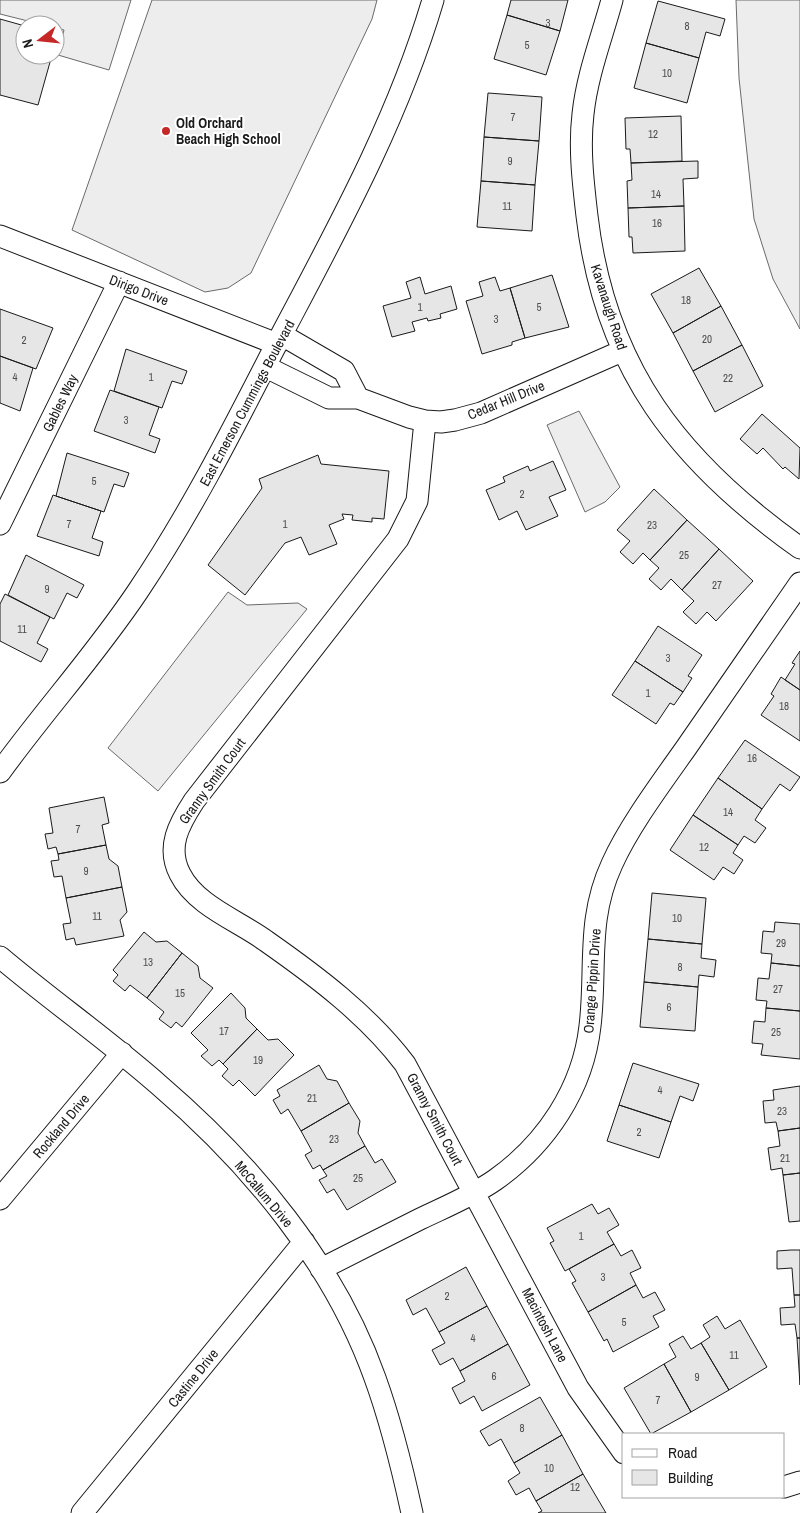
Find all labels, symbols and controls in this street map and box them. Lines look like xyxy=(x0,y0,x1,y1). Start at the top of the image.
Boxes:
north arrow xyxy=(15,15,65,65)
house number: 3 xyxy=(545,16,551,30)
house number: 8 xyxy=(684,19,690,33)
text: N xyxy=(18,37,37,50)
house number: 5 xyxy=(524,38,530,52)
house number: 10 xyxy=(662,66,672,80)
house number: 7 xyxy=(510,110,516,124)
place label: Old Orchard Beach High School xyxy=(176,114,281,148)
marker: Old Orchard Beach High School xyxy=(160,125,172,137)
house number: 12 xyxy=(648,127,658,141)
house number: 9 xyxy=(507,154,513,168)
house number: 14 xyxy=(651,187,661,201)
house number: 11 xyxy=(502,199,512,213)
house number: 16 xyxy=(652,216,662,230)
street label: Kavanaugh Road xyxy=(587,262,631,352)
street label: Dirigo Drive xyxy=(107,271,171,309)
house number: 18 xyxy=(681,293,691,307)
house number: 1 xyxy=(417,300,423,314)
house number: 5 xyxy=(536,300,542,314)
house number: 3 xyxy=(493,312,499,326)
street label: East Emerson Cummings Boulevard xyxy=(195,317,299,489)
house number: 20 xyxy=(702,332,712,346)
house number: 2 xyxy=(21,333,27,347)
house number: 4 xyxy=(12,370,18,384)
house number: 1 xyxy=(148,370,154,384)
street label: Gables Way xyxy=(38,371,82,435)
house number: 22 xyxy=(723,371,733,385)
street label: Cedar Hill Drive xyxy=(465,376,547,424)
house number: 3 xyxy=(123,413,129,427)
house number: 5 xyxy=(91,474,97,488)
house number: 2 xyxy=(519,487,525,501)
house number: 7 xyxy=(66,517,72,531)
house number: 1 xyxy=(282,517,288,531)
house number: 23 xyxy=(647,518,657,532)
house number: 25 xyxy=(679,548,689,562)
house number: 27 xyxy=(712,578,722,592)
house number: 9 xyxy=(44,582,50,596)
house number: 11 xyxy=(17,622,27,636)
house number: 3 xyxy=(665,651,671,665)
house number: 1 xyxy=(645,686,651,700)
house number: 18 xyxy=(779,699,789,713)
street label: Granny Smith Court xyxy=(175,734,249,828)
house number: 16 xyxy=(747,751,757,765)
house number: 14 xyxy=(723,805,733,819)
house number: 7 xyxy=(75,822,81,836)
house number: 12 xyxy=(699,840,709,854)
house number: 9 xyxy=(83,864,89,878)
house number: 11 xyxy=(92,909,102,923)
house number: 10 xyxy=(672,911,682,925)
street label: Orange Pippin Drive xyxy=(579,928,605,1034)
house number: 29 xyxy=(776,936,786,950)
house number: 13 xyxy=(143,955,153,969)
house number: 8 xyxy=(677,960,683,974)
house number: 27 xyxy=(773,982,783,996)
house number: 15 xyxy=(175,986,185,1000)
house number: 6 xyxy=(666,1000,672,1014)
house number: 17 xyxy=(219,1024,229,1038)
house number: 25 xyxy=(771,1025,781,1039)
house number: 19 xyxy=(253,1053,263,1067)
street label: Granny Smith Court xyxy=(403,1070,467,1168)
house number: 4 xyxy=(657,1083,663,1097)
street label: Rockland Drive xyxy=(29,1090,93,1162)
house number: 21 xyxy=(307,1091,317,1105)
house number: 23 xyxy=(777,1104,787,1118)
house number: 2 xyxy=(636,1125,642,1139)
house number: 23 xyxy=(329,1132,339,1146)
house number: 21 xyxy=(780,1151,790,1165)
street label: McCallum Drive xyxy=(231,1157,297,1231)
house number: 25 xyxy=(353,1171,363,1185)
house number: 1 xyxy=(578,1229,584,1243)
house number: 3 xyxy=(600,1270,606,1284)
street label: Macintosh Lane xyxy=(518,1285,572,1365)
house number: 2 xyxy=(444,1289,450,1303)
house number: 5 xyxy=(621,1315,627,1329)
house number: 4 xyxy=(470,1331,476,1345)
street label: Castine Drive xyxy=(164,1345,222,1411)
house number: 11 xyxy=(729,1348,739,1362)
house number: 6 xyxy=(491,1369,497,1383)
house number: 9 xyxy=(694,1370,700,1384)
house number: 7 xyxy=(655,1393,661,1407)
house number: 8 xyxy=(519,1421,525,1435)
legend xyxy=(622,1433,785,1498)
text: Road xyxy=(668,1442,697,1463)
house number: 10 xyxy=(544,1461,554,1475)
text: Building xyxy=(668,1467,713,1488)
house number: 12 xyxy=(570,1480,580,1494)

